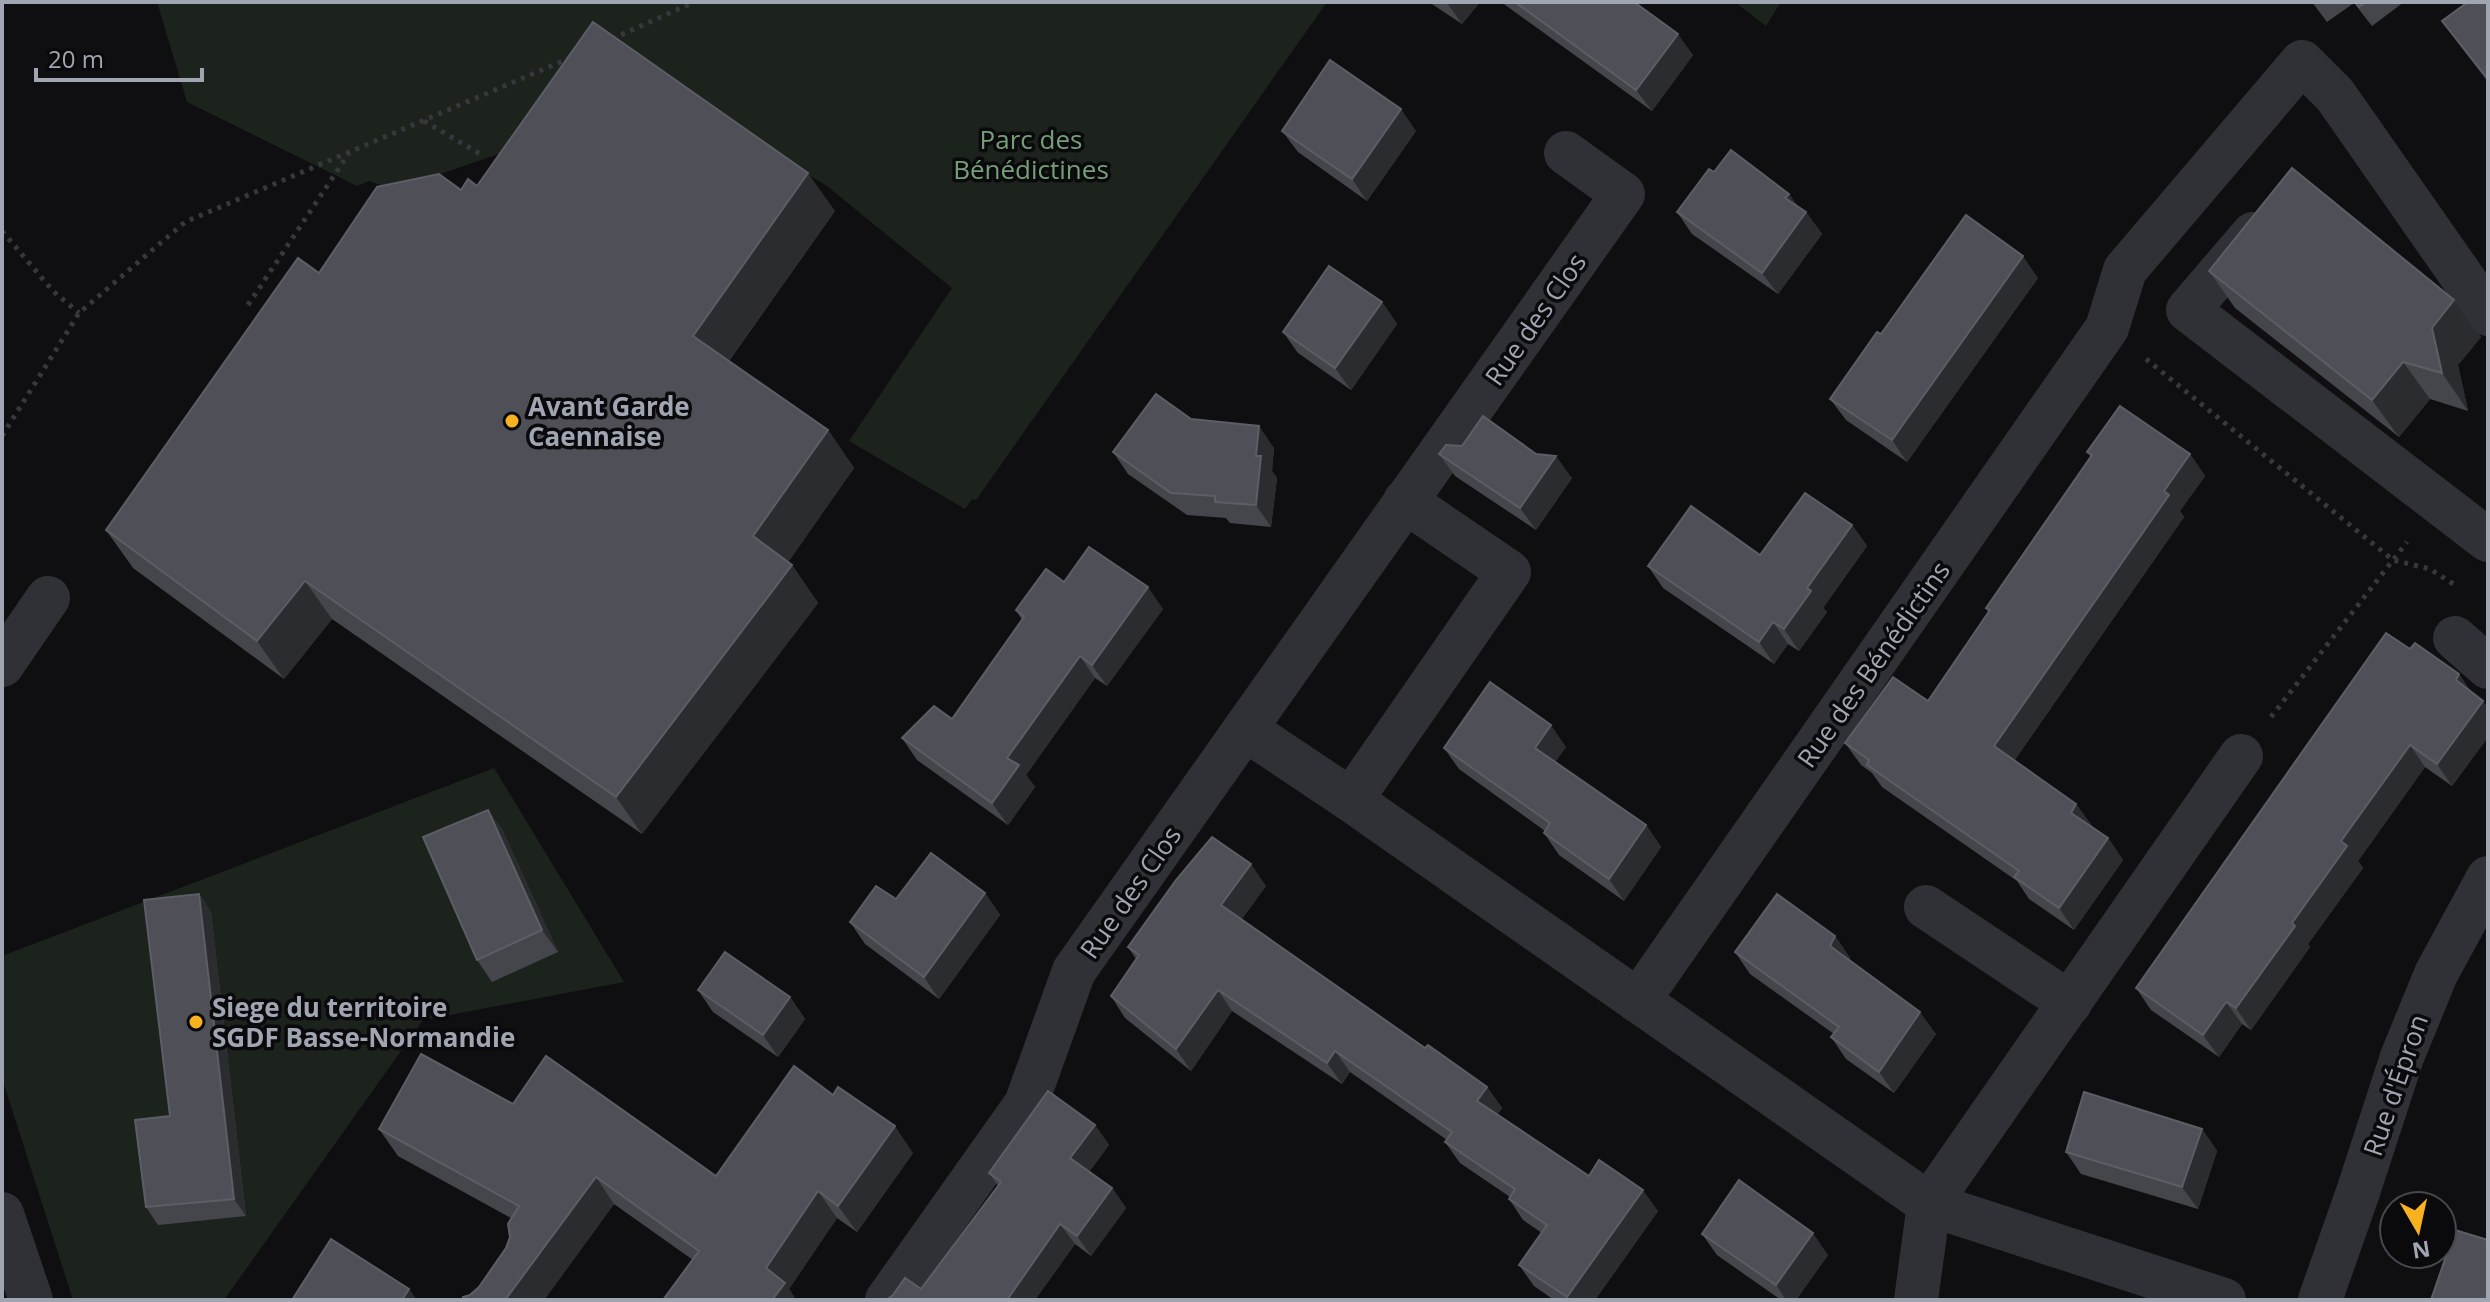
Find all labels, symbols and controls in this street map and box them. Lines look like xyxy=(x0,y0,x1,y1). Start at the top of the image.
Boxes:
scale bar xyxy=(36,32,202,82)
text: 20 m xyxy=(48,42,104,75)
park label: Parc des Bénédictines xyxy=(953,121,1109,187)
street label: Rue des Clos xyxy=(1476,246,1594,392)
place label: Avant Garde Caennaise xyxy=(528,388,690,454)
marker: Avant Garde Caennaise xyxy=(503,412,521,430)
street label: Rue des Bénédictins xyxy=(1788,554,1958,774)
street label: Rue des Clos xyxy=(1071,819,1189,965)
place label: Siege du territoire SGDF Basse-Normandie xyxy=(212,989,515,1055)
street label: Rue d'Épron xyxy=(2354,1009,2436,1161)
marker: Siege du territoire SGDF Basse-Normandie xyxy=(187,1013,205,1031)
north arrow xyxy=(2378,1190,2458,1270)
text: N xyxy=(2410,1235,2432,1267)

